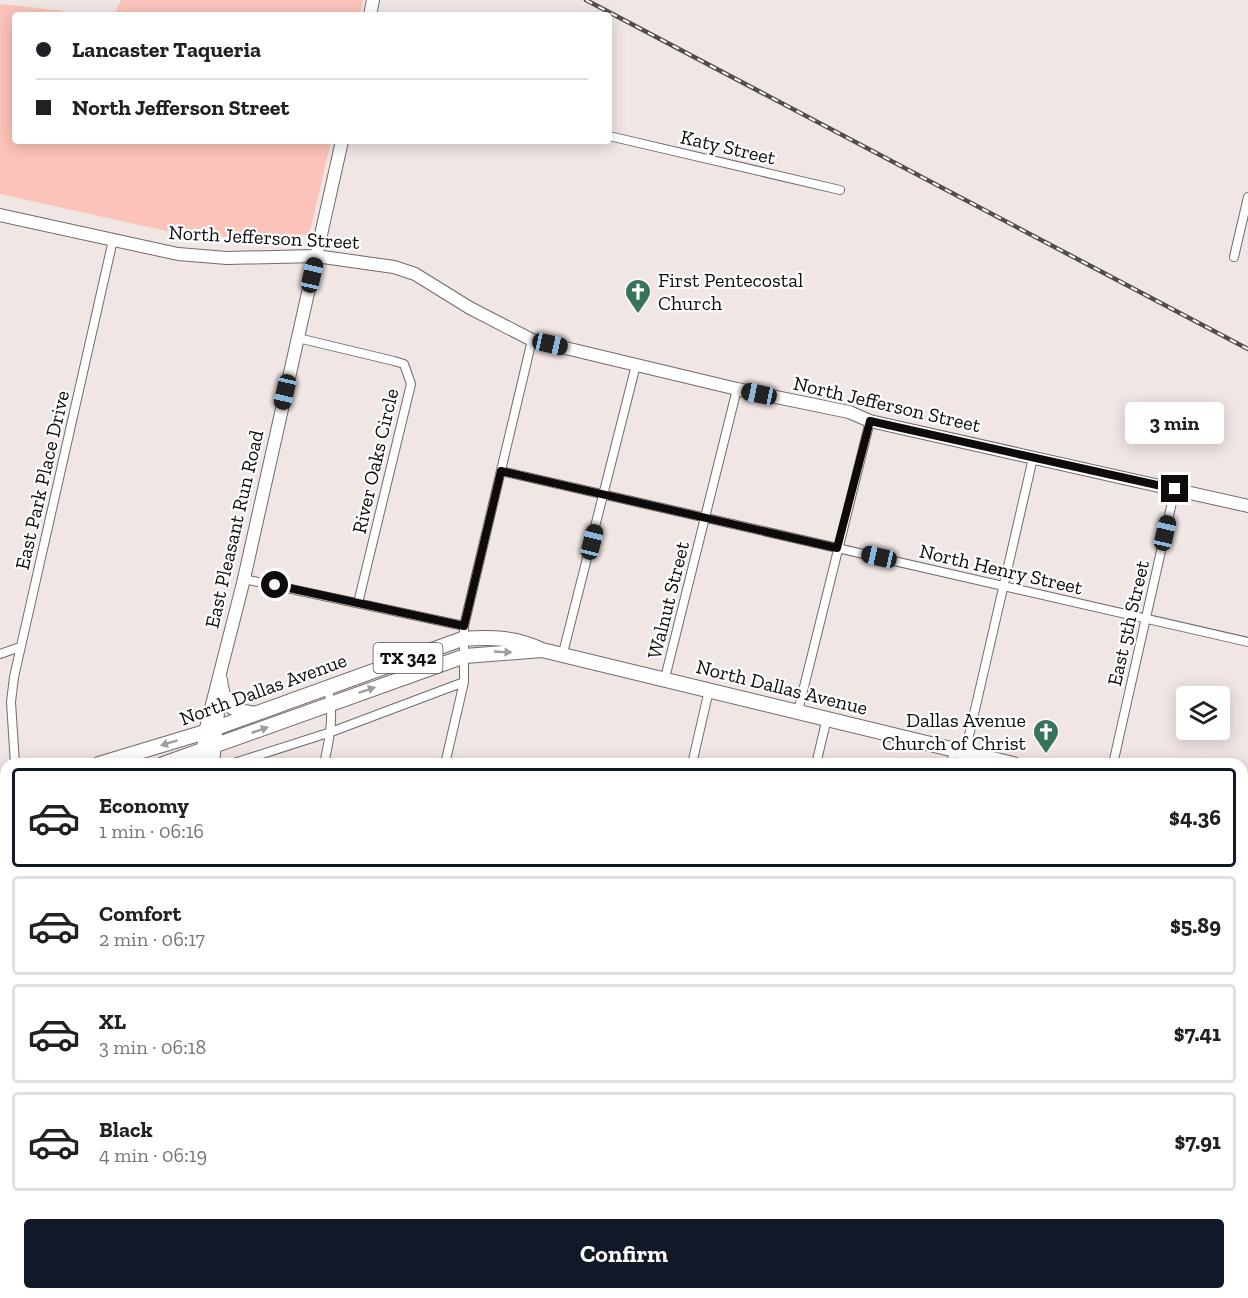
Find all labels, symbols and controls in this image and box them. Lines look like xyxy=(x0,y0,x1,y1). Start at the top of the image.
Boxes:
text: Lancaster Taqueria xyxy=(72,36,261,63)
text: North Jefferson Street xyxy=(72,94,289,121)
street label: Katy Street xyxy=(678,124,778,170)
street label: North Jefferson Street xyxy=(168,220,361,254)
car xyxy=(299,255,325,295)
place label: First Pentecostal Church xyxy=(658,268,803,315)
church icon: First Pentecostal Church xyxy=(623,277,653,315)
car xyxy=(530,331,570,357)
street label: North Jefferson Street xyxy=(791,371,983,437)
car xyxy=(272,372,298,412)
car xyxy=(740,381,778,407)
street label: River Oaks Circle xyxy=(347,386,403,536)
street label: East Park Place Drive xyxy=(10,388,74,572)
callout: 3 min xyxy=(1126,402,1224,444)
text: 3 min xyxy=(1150,411,1199,435)
street label: East Pleasant Run Road xyxy=(200,428,268,630)
route end xyxy=(1161,475,1188,502)
car xyxy=(1152,513,1178,553)
car xyxy=(579,522,605,562)
street label: Walnut Street xyxy=(642,538,694,661)
street label: North Henry Street xyxy=(917,539,1086,600)
car xyxy=(859,544,899,570)
street label: East 5th Street xyxy=(1102,557,1154,688)
route start xyxy=(261,571,288,598)
road number: TX 342 xyxy=(374,643,442,673)
street label: North Dallas Avenue xyxy=(176,648,350,730)
one-way arrow xyxy=(494,648,513,657)
street label: North Dallas Avenue xyxy=(694,654,870,720)
one-way arrow xyxy=(358,685,376,695)
map controls xyxy=(1176,686,1230,740)
button: layers xyxy=(1176,686,1230,740)
place label: Dallas Avenue Church of Christ xyxy=(882,708,1027,755)
church icon: Dallas Avenue Church of Christ xyxy=(1031,717,1061,755)
one-way arrow xyxy=(251,724,269,734)
one-way arrow xyxy=(160,739,178,748)
icon: car xyxy=(27,791,81,845)
text: Economy xyxy=(99,792,189,819)
text: $4.36 xyxy=(1169,804,1221,831)
text: 1 min · 06:16 xyxy=(99,819,204,843)
icon: car xyxy=(27,899,81,953)
text: Comfort xyxy=(99,900,181,927)
text: $5.89 xyxy=(1170,912,1221,939)
text: 2 min · 06:17 xyxy=(99,927,205,951)
icon: car xyxy=(27,1007,81,1061)
text: XL xyxy=(99,1008,126,1035)
text: $7.41 xyxy=(1174,1020,1221,1047)
text: 3 min · 06:18 xyxy=(99,1035,206,1059)
icon: car xyxy=(27,1115,81,1169)
text: Black xyxy=(99,1116,153,1143)
text: $7.91 xyxy=(1174,1128,1221,1155)
text: 4 min · 06:19 xyxy=(99,1143,207,1167)
button: Confirm xyxy=(24,1219,1224,1288)

